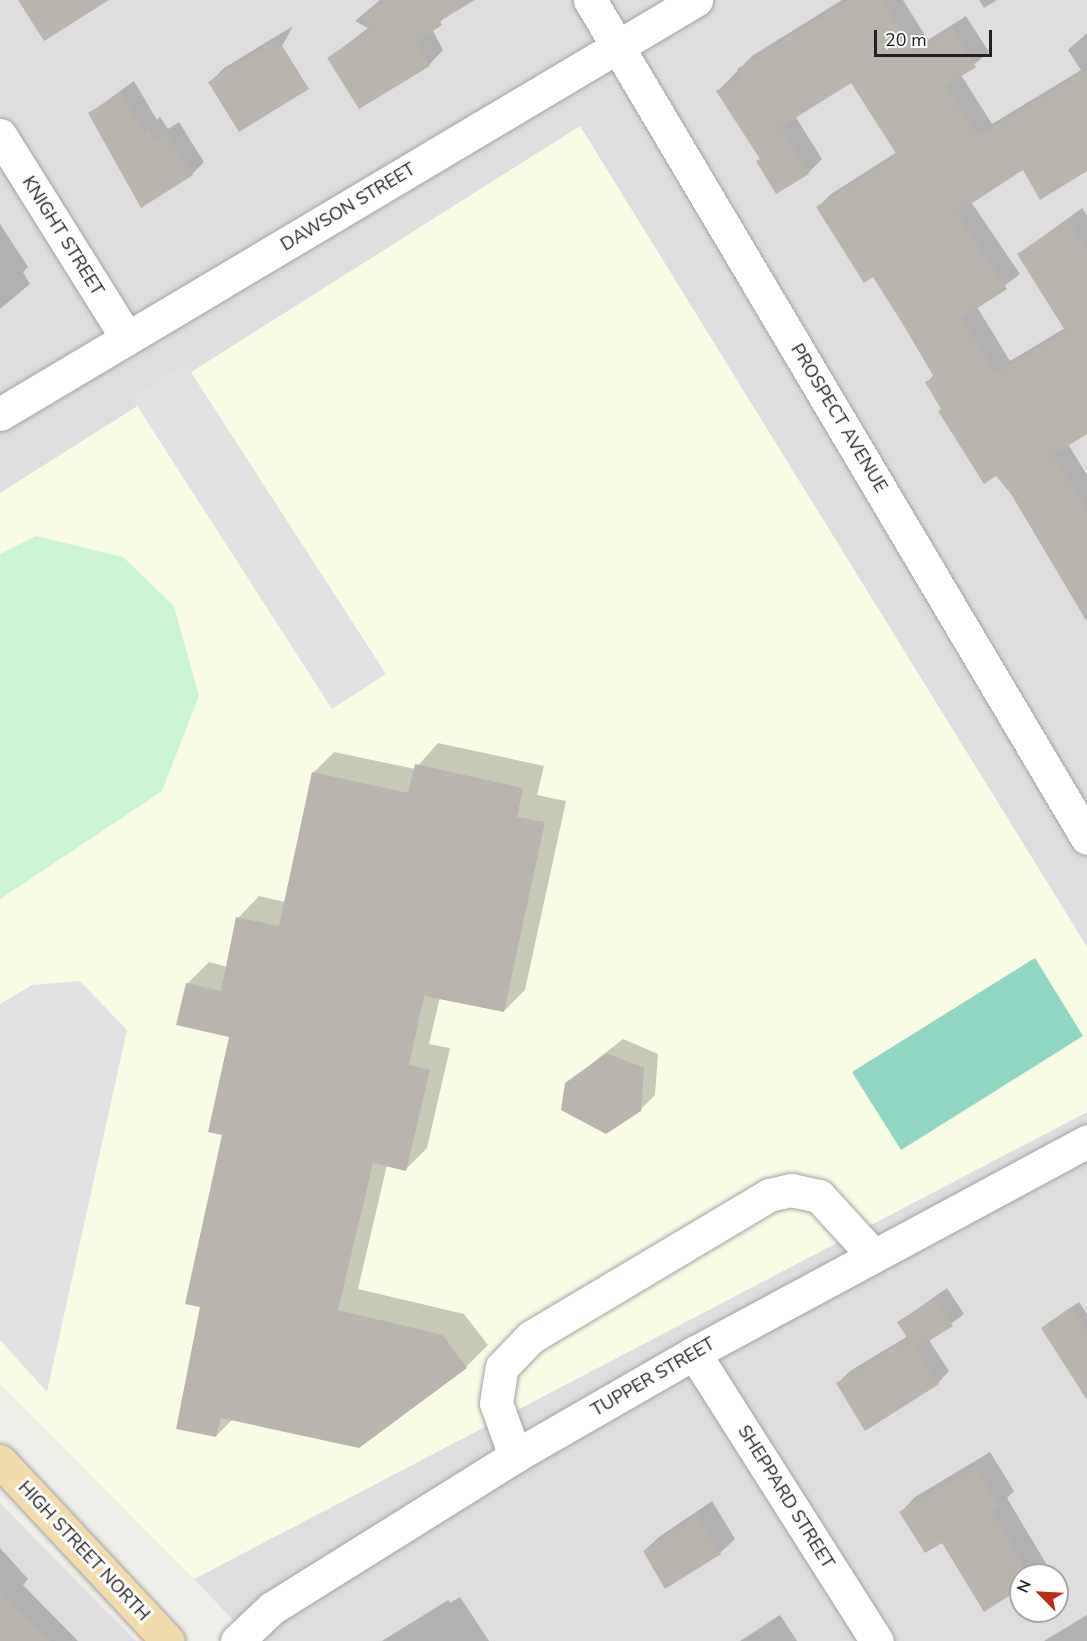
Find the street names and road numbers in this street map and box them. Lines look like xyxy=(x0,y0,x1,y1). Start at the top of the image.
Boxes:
street label: DAWSON STREET xyxy=(277,158,419,256)
street label: KNIGHT STREET xyxy=(18,172,108,300)
street label: PROSPECT AVENUE xyxy=(786,340,892,496)
street label: TUPPER STREET xyxy=(587,1333,719,1421)
street label: SHEPPARD STREET xyxy=(733,1421,839,1573)
street label: HIGH STREET NORTH xyxy=(14,1477,154,1625)

